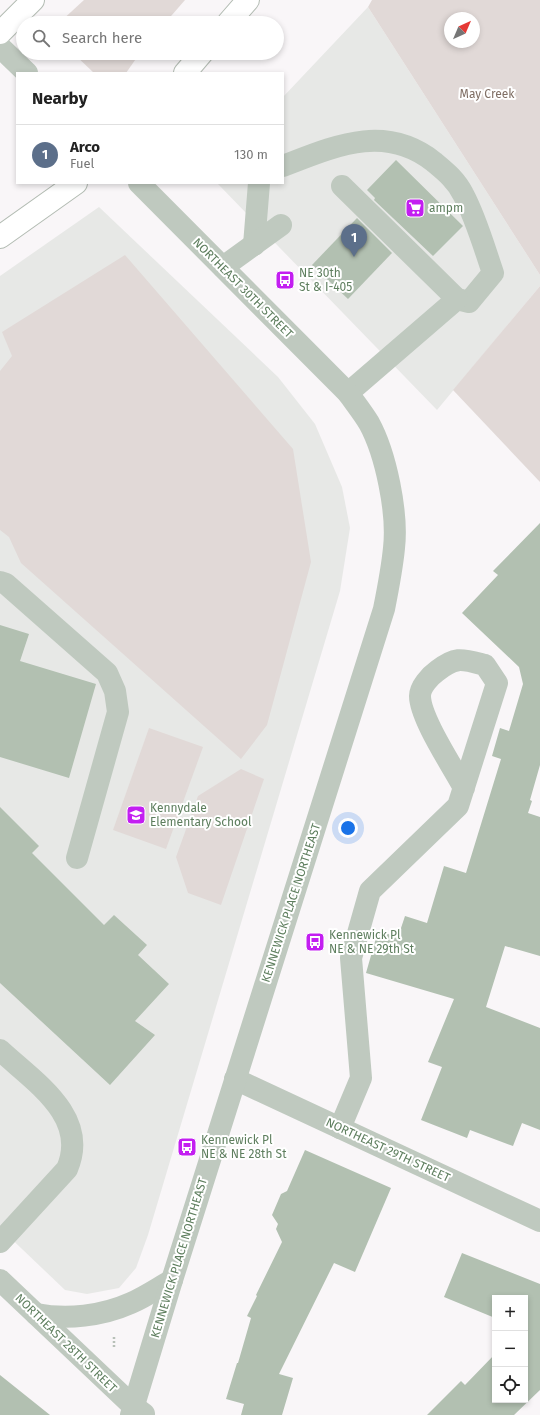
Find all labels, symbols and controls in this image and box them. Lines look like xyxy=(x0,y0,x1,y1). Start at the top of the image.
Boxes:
north arrow xyxy=(444,12,480,48)
search box xyxy=(16,16,284,60)
icon: search xyxy=(30,27,52,49)
text: Search here xyxy=(62,29,142,47)
park label: May Creek xyxy=(460,87,515,101)
text: Nearby xyxy=(32,88,87,109)
text: Arco xyxy=(70,138,100,156)
text: 1 xyxy=(42,147,48,162)
text: 130 m xyxy=(234,147,268,162)
text: Fuel xyxy=(70,156,94,171)
supermarket icon: ampm xyxy=(404,197,426,219)
place label: ampm xyxy=(429,201,463,215)
pin: 1 xyxy=(341,224,367,257)
street label: NORTHEAST 30TH STREET xyxy=(190,235,296,341)
place label: NE 30th St & I-405 xyxy=(299,266,352,294)
bus stop icon: NE 30th St & I-405 xyxy=(274,269,296,291)
place label: Kennydale Elementary School xyxy=(150,801,252,829)
school or university icon: Kennydale Elementary School xyxy=(125,804,147,826)
your location xyxy=(338,818,358,838)
street label: KENNEWICK PLACE NORTHEAST xyxy=(259,821,324,984)
place label: Kennewick Pl NE & NE 29th St xyxy=(329,928,415,956)
bus stop icon: Kennewick Pl NE & NE 29th St xyxy=(304,931,326,953)
street label: NORTHEAST 29TH STREET xyxy=(324,1115,453,1185)
place label: Kennewick Pl NE & NE 28th St xyxy=(201,1133,287,1161)
bus stop icon: Kennewick Pl NE & NE 28th St xyxy=(176,1136,198,1158)
street label: KENNEWICK PLACE NORTHEAST xyxy=(148,1176,210,1340)
street label: NORTHEAST 28TH STREET xyxy=(12,1291,120,1396)
map controls xyxy=(492,1295,528,1403)
button: + xyxy=(492,1295,528,1331)
button: − xyxy=(492,1331,528,1367)
button: locate xyxy=(492,1367,528,1403)

